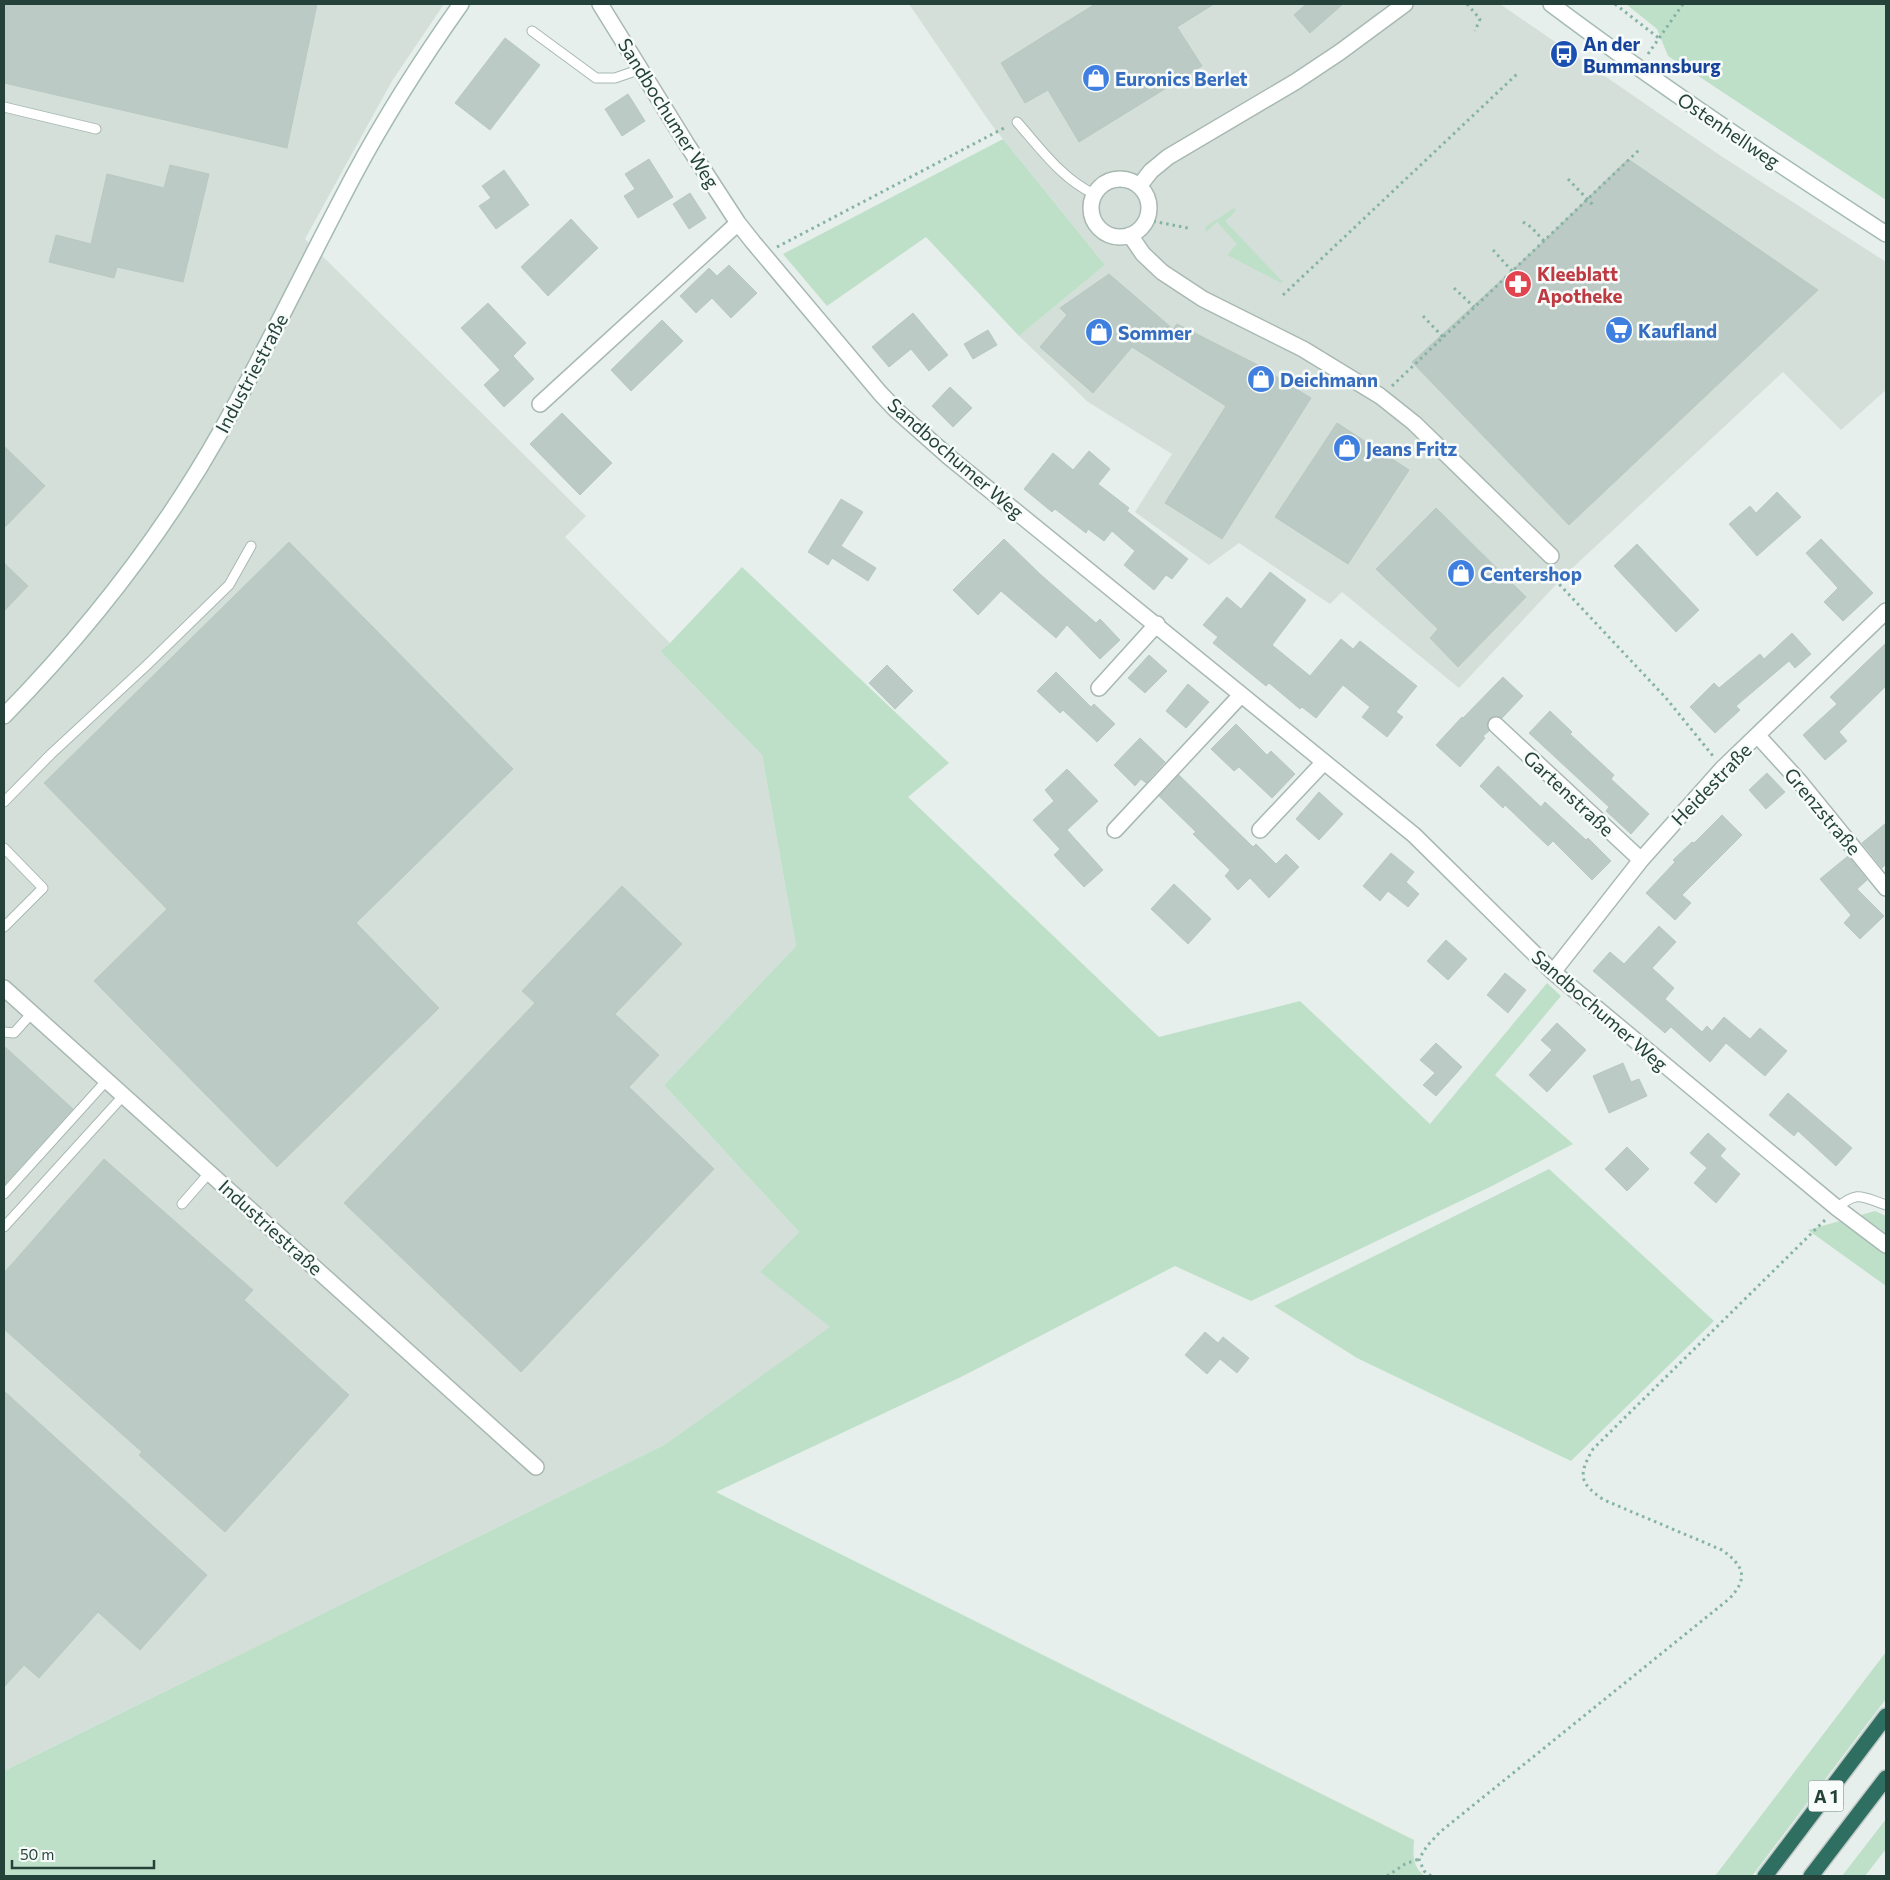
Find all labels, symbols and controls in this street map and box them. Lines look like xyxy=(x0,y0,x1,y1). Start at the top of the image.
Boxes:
place label: An der Bummannsburg xyxy=(1583,32,1721,77)
street label: Sandbochumer Weg xyxy=(614,34,724,192)
bus stop icon: An der Bummannsburg xyxy=(1549,39,1579,69)
shop icon: Euronics Berlet xyxy=(1081,63,1111,93)
place label: Euronics Berlet xyxy=(1115,67,1248,90)
street label: Ostenhellweg xyxy=(1673,87,1785,173)
place label: Kleeblatt Apotheke xyxy=(1537,262,1623,307)
pharmacy icon: Kleeblatt Apotheke xyxy=(1503,269,1533,299)
street label: Industriestraße xyxy=(210,309,292,437)
supermarket icon: Kaufland xyxy=(1604,315,1634,345)
shop icon: Sommer xyxy=(1084,317,1114,347)
place label: Kaufland xyxy=(1638,319,1717,342)
place label: Sommer xyxy=(1118,321,1192,344)
shop icon: Deichmann xyxy=(1246,364,1276,394)
place label: Deichmann xyxy=(1280,368,1378,391)
street label: Sandbochumer Weg xyxy=(883,393,1029,523)
shop icon: Jeans Fritz xyxy=(1332,433,1362,463)
place label: Jeans Fritz xyxy=(1366,437,1458,460)
shop icon: Centershop xyxy=(1446,558,1476,588)
place label: Centershop xyxy=(1480,562,1582,585)
street label: Heidestraße xyxy=(1666,738,1756,830)
street label: Gartenstraße xyxy=(1519,745,1619,841)
street label: Grenzstraße xyxy=(1780,763,1866,859)
street label: Sandbochumer Weg xyxy=(1527,945,1673,1075)
street label: Industriestraße xyxy=(214,1174,328,1280)
road number: A 1 xyxy=(1808,1780,1844,1812)
scale bar xyxy=(12,1838,155,1870)
text: 50 m xyxy=(20,1845,54,1863)

